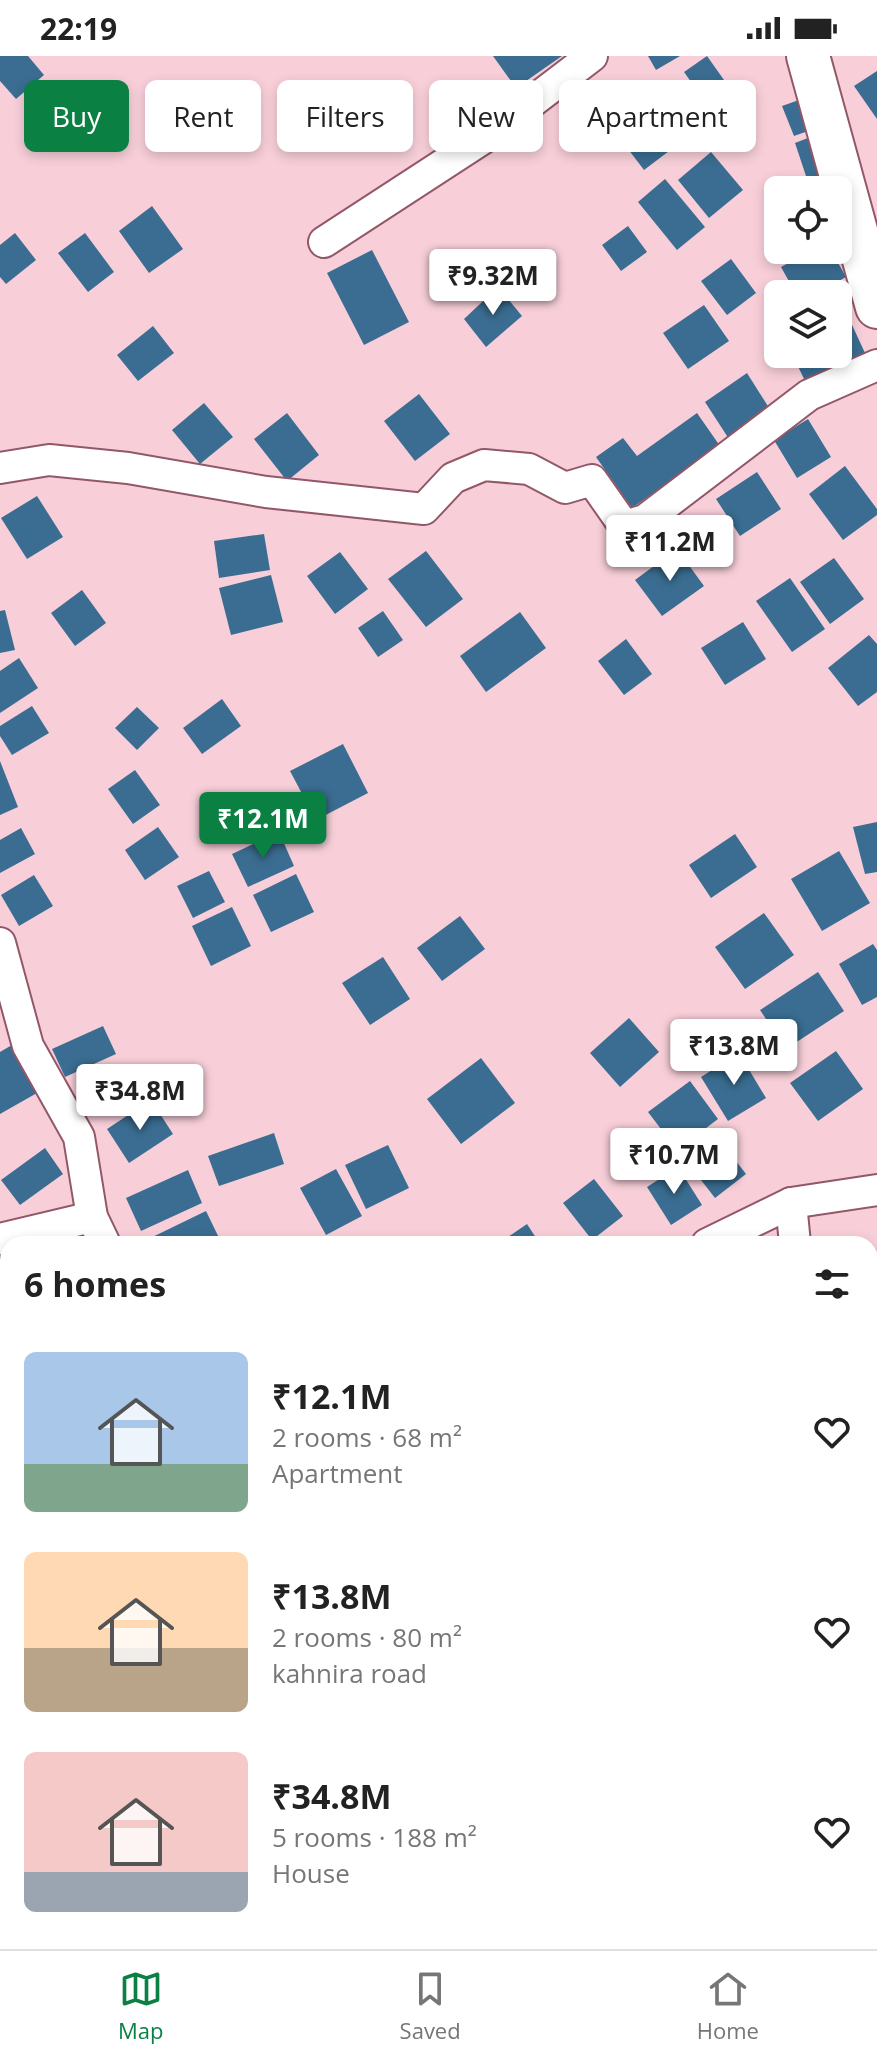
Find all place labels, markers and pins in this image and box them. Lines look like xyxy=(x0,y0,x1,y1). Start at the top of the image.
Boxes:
pin: ₹9.32M xyxy=(428,249,558,317)
pin: ₹11.2M xyxy=(605,515,735,583)
pin: ₹12.1M xyxy=(198,792,328,860)
pin: ₹13.8M xyxy=(669,1019,799,1087)
pin: ₹34.8M xyxy=(75,1064,205,1132)
pin: ₹10.7M xyxy=(609,1128,739,1196)

